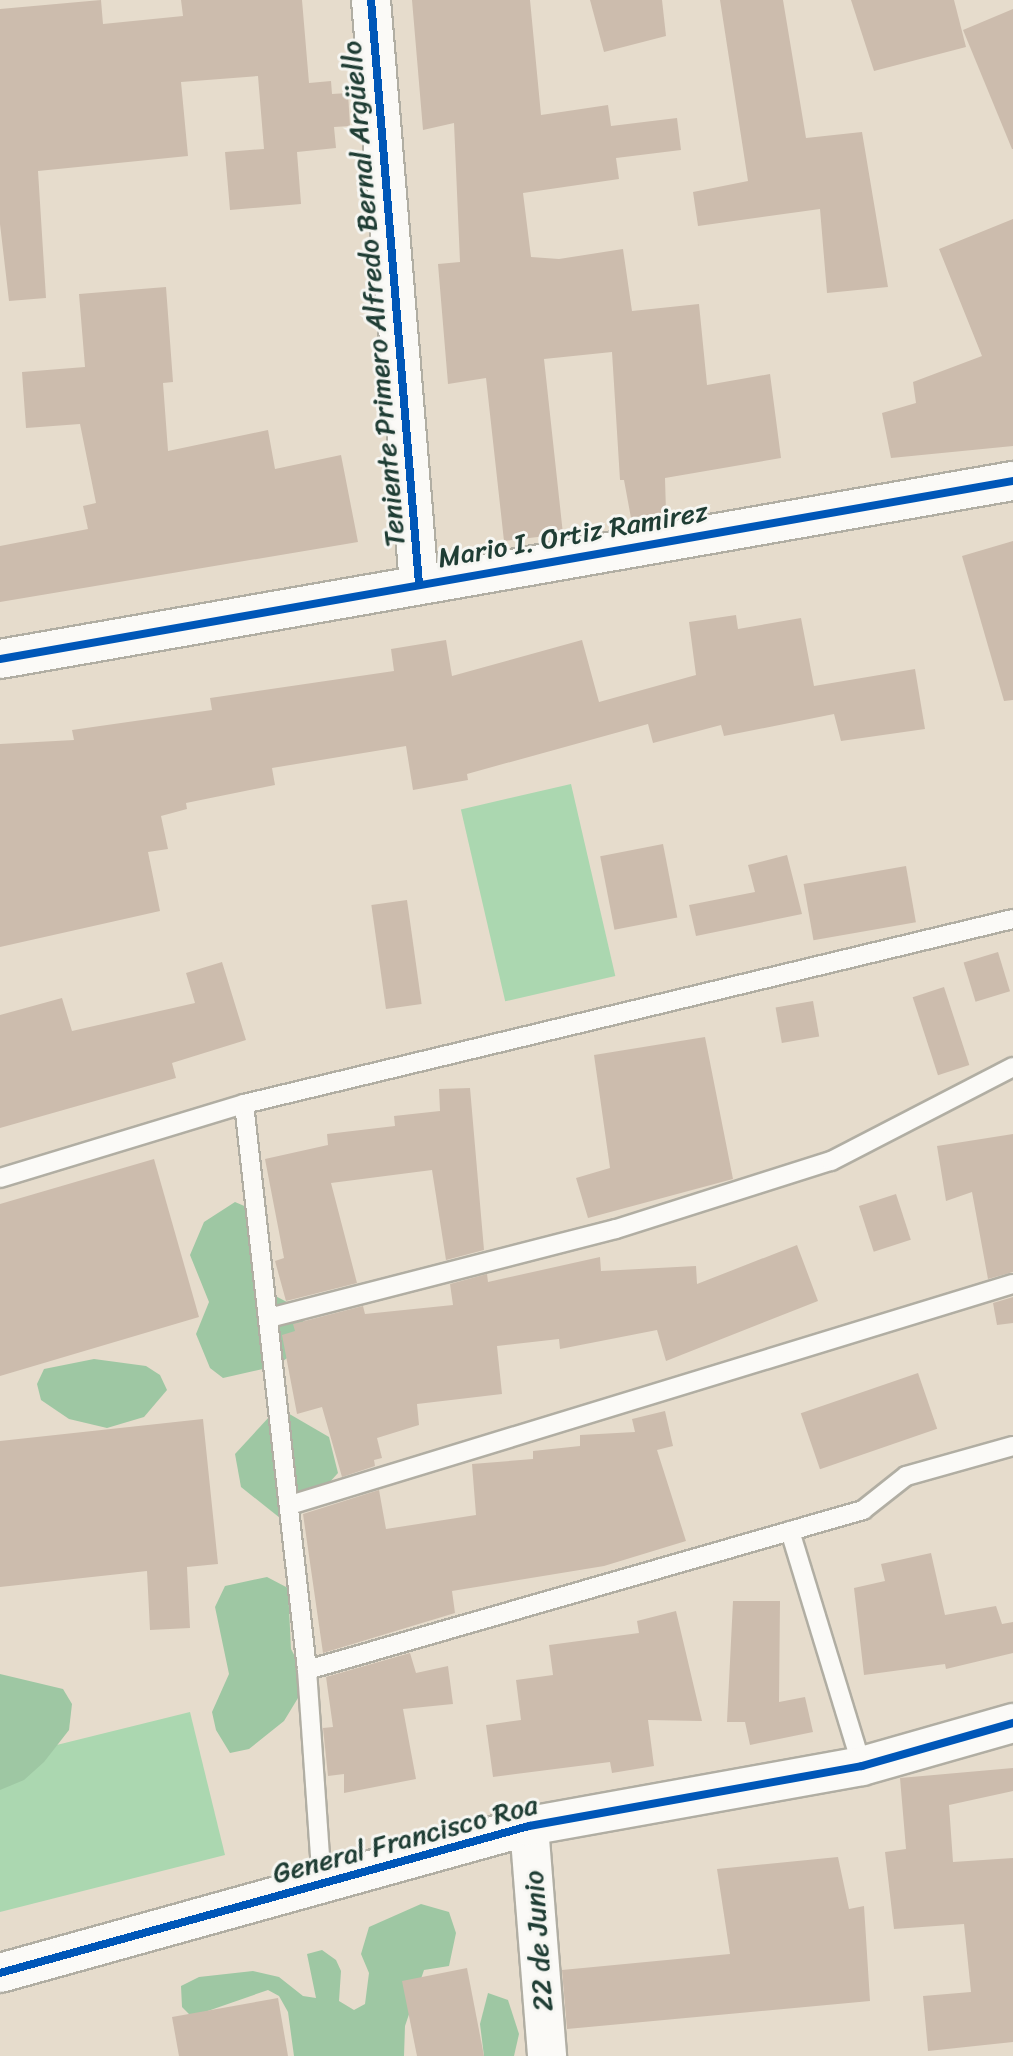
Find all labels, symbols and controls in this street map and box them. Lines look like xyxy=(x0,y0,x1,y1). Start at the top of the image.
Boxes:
street label: Teniente Primero Alfredo Bernal Argüello xyxy=(334,39,412,549)
street label: Mario I. Ortiz Ramirez xyxy=(436,495,710,575)
street label: General Francisco Roa xyxy=(269,1787,541,1891)
street label: 22 de Junio xyxy=(516,1870,560,2012)

